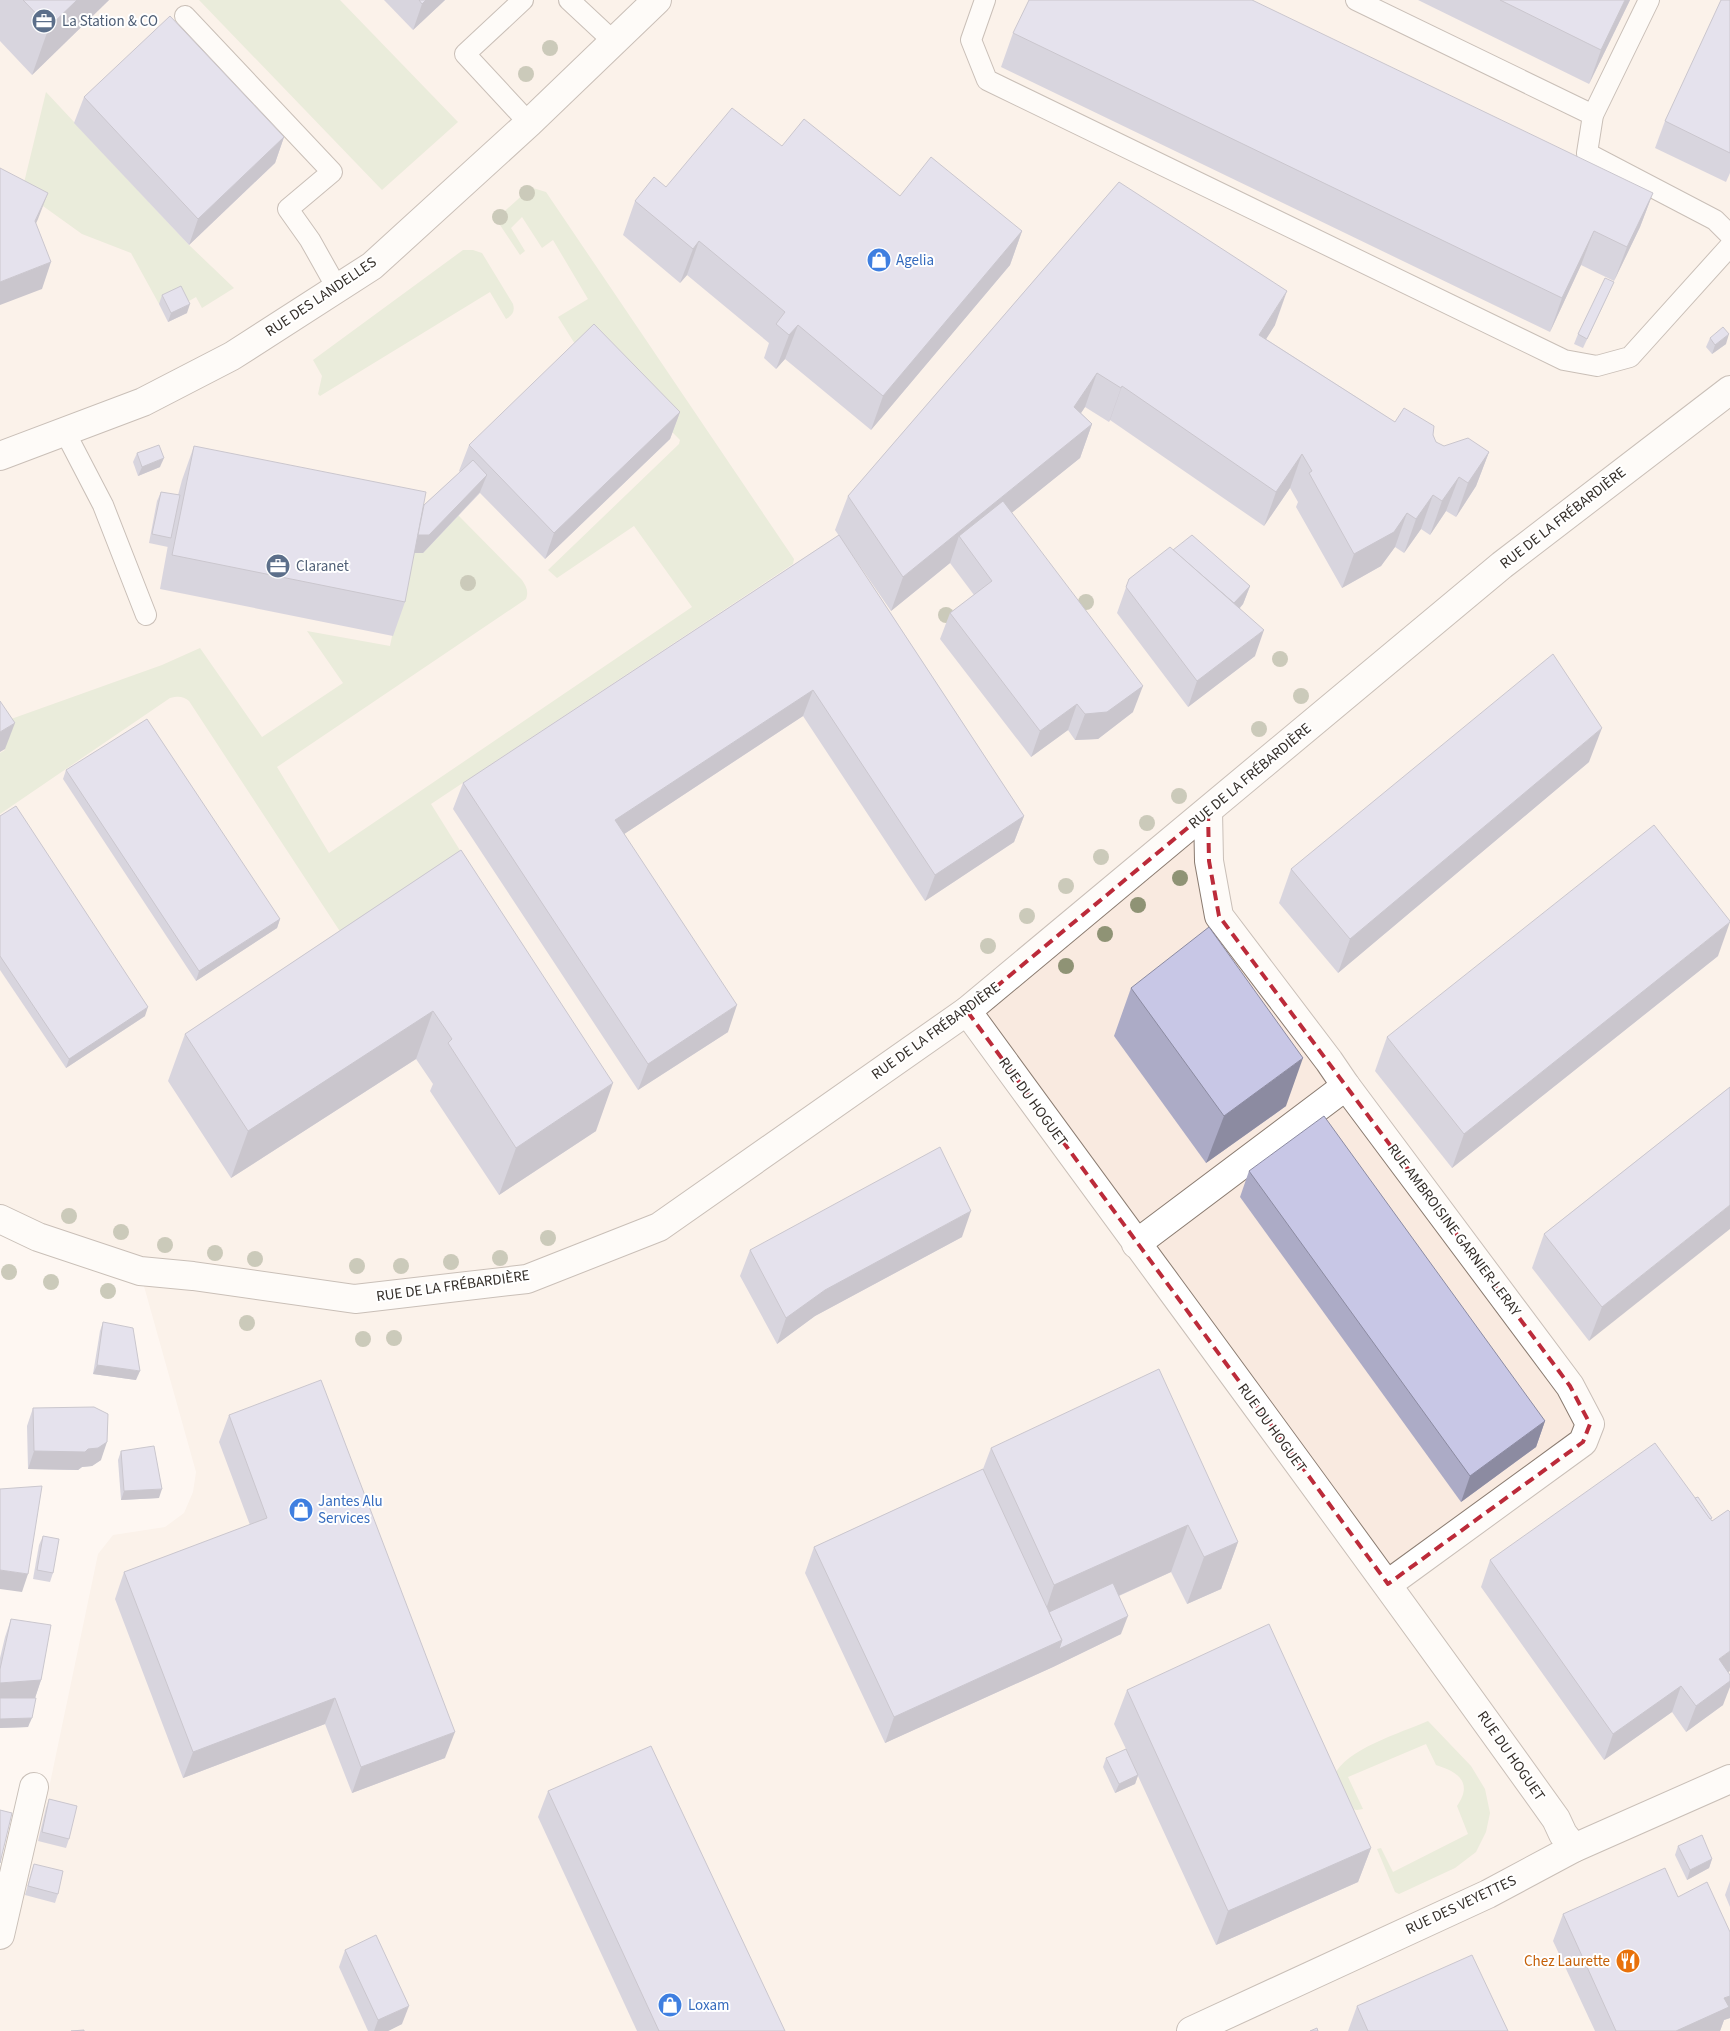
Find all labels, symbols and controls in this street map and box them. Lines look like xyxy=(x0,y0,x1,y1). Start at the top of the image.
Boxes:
office icon: La Station & CO xyxy=(31,8,57,34)
place label: La Station & CO xyxy=(62,11,158,32)
shop icon: Agelia xyxy=(866,247,892,273)
place label: Agelia xyxy=(896,250,934,271)
street label: RUE DES LANDELLES xyxy=(261,252,381,342)
street label: RUE DE LA FRÉBARDIÈRE xyxy=(1496,462,1630,574)
office icon: Claranet xyxy=(265,553,291,579)
place label: Claranet xyxy=(296,556,349,577)
street label: RUE DE LA FRÉBARDIÈRE xyxy=(1184,718,1316,834)
street label: RUE DE LA FRÉBARDIÈRE xyxy=(867,977,1005,1085)
street label: RUE DU HOGUET xyxy=(993,1053,1073,1151)
street label: RUE AMBROISINE GARNIER-LERAY xyxy=(1382,1139,1526,1321)
street label: RUE DE LA FRÉBARDIÈRE xyxy=(375,1265,531,1307)
street label: RUE DU HOGUET xyxy=(1232,1379,1312,1477)
place label: Jantes Alu Services xyxy=(318,1491,383,1529)
shop icon: Jantes Alu Services xyxy=(288,1497,314,1523)
street label: RUE DU HOGUET xyxy=(1472,1707,1550,1805)
street label: RUE DES VEYETTES xyxy=(1402,1870,1520,1940)
restaurant icon: Chez Laurette xyxy=(1615,1948,1641,1974)
place label: Chez Laurette xyxy=(1524,1951,1610,1972)
shop icon: Loxam xyxy=(657,1992,683,2018)
place label: Loxam xyxy=(688,1995,730,2016)

